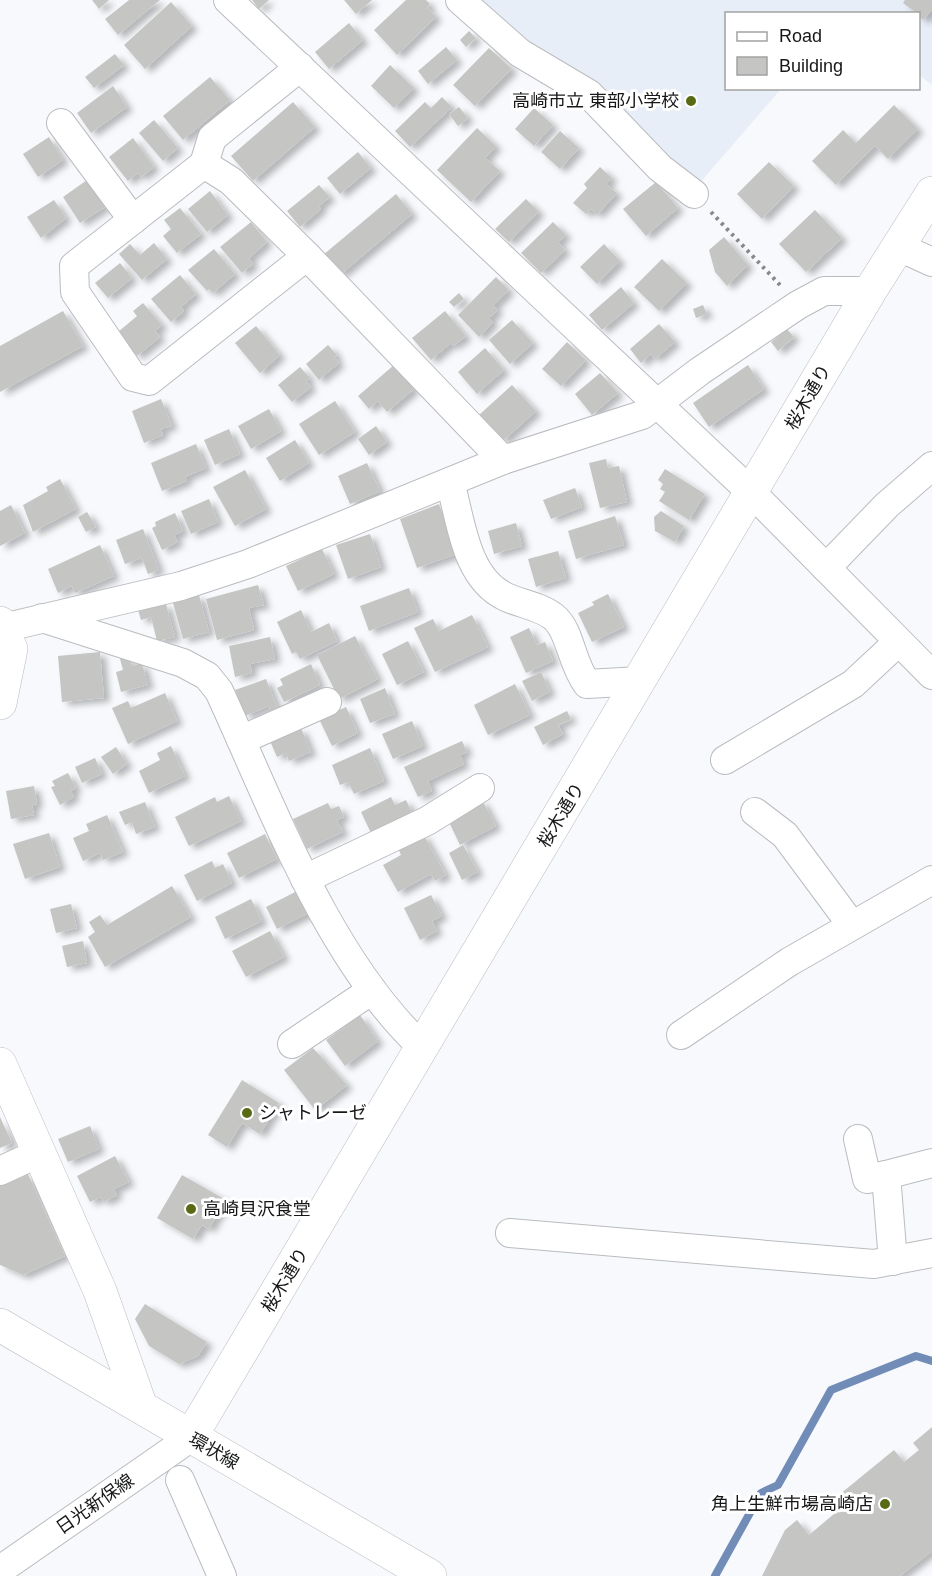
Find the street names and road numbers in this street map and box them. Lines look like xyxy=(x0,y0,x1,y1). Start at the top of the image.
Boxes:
street label: 桜木通り xyxy=(781,361,835,433)
street label: 桜木通り xyxy=(534,779,588,851)
street label: 桜木通り xyxy=(258,1244,312,1316)
street label: 環状線 xyxy=(186,1429,242,1473)
street label: 日光新保線 xyxy=(52,1470,138,1538)

